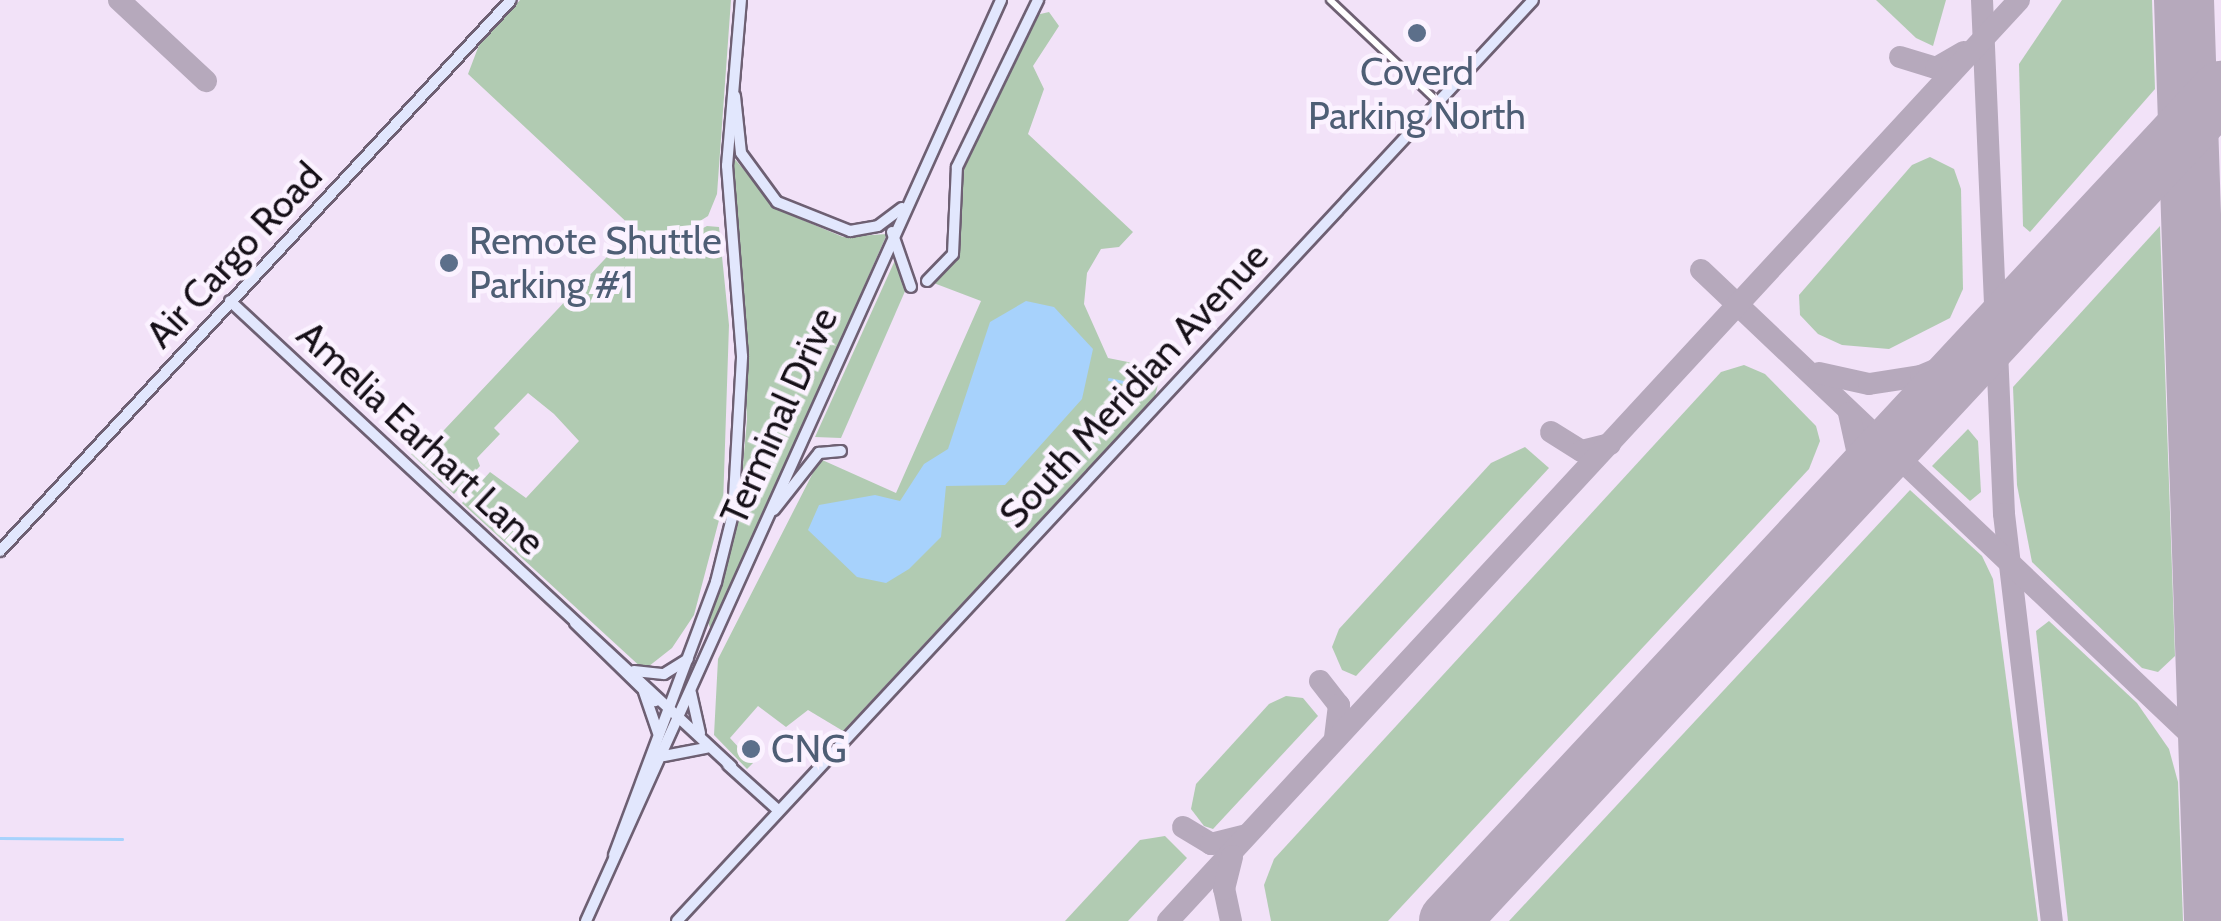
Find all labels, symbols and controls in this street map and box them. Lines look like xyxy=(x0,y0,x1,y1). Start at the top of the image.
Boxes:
marker: Coverd Parking North xyxy=(1406,22,1428,44)
place label: Coverd Parking North xyxy=(1308,49,1526,138)
street label: Air Cargo Road xyxy=(137,153,331,357)
place label: Remote Shuttle Parking #1 xyxy=(469,218,722,308)
street label: South Meridian Avenue xyxy=(990,233,1278,537)
marker: Remote Shuttle Parking #1 xyxy=(438,252,460,274)
street label: Terminal Drive xyxy=(711,301,847,531)
street label: Amelia Earhart Lane xyxy=(288,312,554,564)
place label: CNG xyxy=(771,726,847,772)
marker: CNG xyxy=(740,738,762,760)

